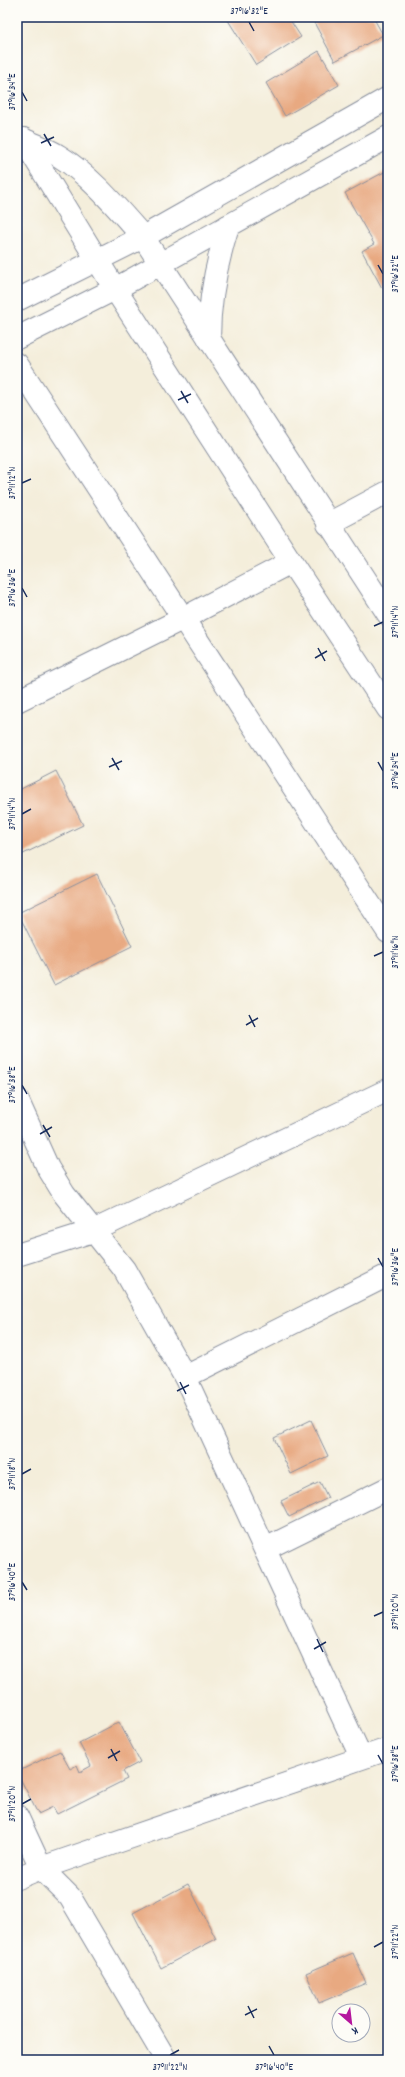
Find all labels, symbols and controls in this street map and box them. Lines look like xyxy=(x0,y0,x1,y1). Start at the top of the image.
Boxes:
text: 37°16'32"E xyxy=(230,5,268,19)
text: 37°16'34"E xyxy=(6,73,20,111)
text: 37°16'32"E xyxy=(389,255,403,293)
text: 37°11'12"N xyxy=(6,466,20,499)
text: 37°16'36"E xyxy=(6,569,20,607)
text: 37°11'14"N xyxy=(389,606,403,638)
text: 37°16'34"E xyxy=(389,752,403,790)
text: 37°11'14"N xyxy=(6,798,20,830)
text: 37°11'16"N xyxy=(389,935,403,969)
text: 37°16'38"E xyxy=(6,1066,20,1104)
text: 37°16'36"E xyxy=(389,1248,403,1286)
text: 37°11'18"N xyxy=(6,1458,20,1490)
text: 37°16'40"E xyxy=(6,1562,20,1601)
text: 37°11'20"N xyxy=(389,1594,403,1630)
text: 37°16'38"E xyxy=(389,1745,403,1783)
text: 37°11'20"N xyxy=(6,1786,20,1822)
text: 37°11'22"N xyxy=(389,1924,403,1960)
north arrow xyxy=(331,2003,371,2043)
text: K xyxy=(349,2022,361,2038)
text: 37°11'22"N xyxy=(152,2061,188,2075)
text: 37°16'40"E xyxy=(255,2061,294,2075)

